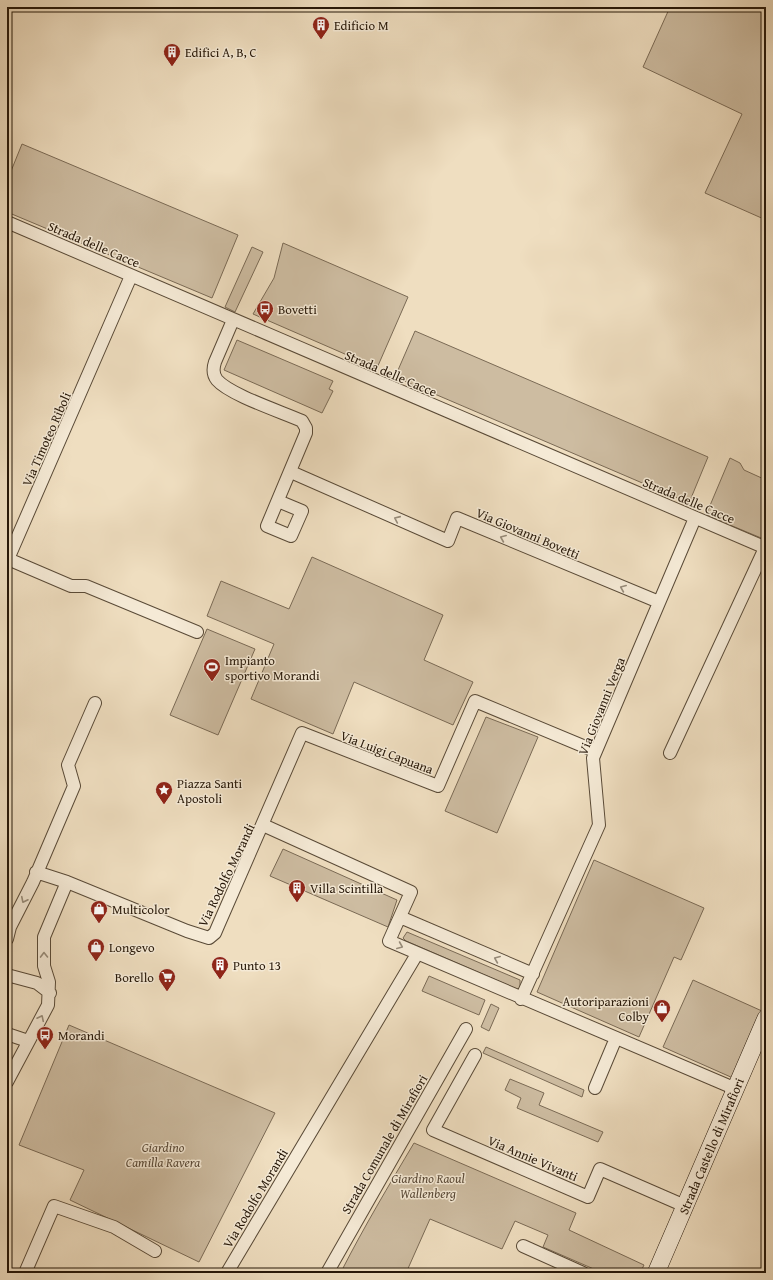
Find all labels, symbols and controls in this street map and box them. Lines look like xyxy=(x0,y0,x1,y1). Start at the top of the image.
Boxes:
building icon: Edificio M xyxy=(311,15,331,40)
place label: Edificio M xyxy=(334,16,389,35)
building icon: Edifici A, B, C xyxy=(162,42,182,67)
place label: Edifici A, B, C xyxy=(185,43,257,62)
street label: Strada delle Cacce xyxy=(45,216,143,272)
bus stop icon: Bovetti xyxy=(255,299,275,324)
place label: Bovetti xyxy=(278,300,317,319)
street label: Strada delle Cacce xyxy=(342,345,440,401)
street label: Via Timoteo Riboli xyxy=(17,389,76,489)
street label: Strada delle Cacce xyxy=(640,472,738,528)
street label: Via Giovanni Bovetti xyxy=(473,503,583,564)
one-way arrow xyxy=(394,516,402,524)
one-way arrow xyxy=(499,534,506,542)
one-way arrow xyxy=(619,584,626,592)
place label: Impianto sportivo Morandi xyxy=(225,651,320,685)
street label: Via Giovanni Verga xyxy=(573,654,630,758)
sports icon: Impianto sportivo Morandi xyxy=(202,657,222,682)
street label: Via Luigi Capuana xyxy=(338,726,437,779)
place label: Piazza Santi Apostoli xyxy=(177,774,243,808)
place icon: Piazza Santi Apostoli xyxy=(154,780,174,805)
street label: Via Rodolfo Morandi xyxy=(193,820,260,930)
building icon: Villa Scintilla xyxy=(287,878,307,903)
place label: Villa Scintilla xyxy=(310,879,384,898)
one-way arrow xyxy=(21,896,29,903)
shop icon: Multicolor xyxy=(89,899,109,924)
place label: Multicolor xyxy=(112,900,170,919)
shop icon: Longevo xyxy=(86,937,106,962)
place label: Longevo xyxy=(109,938,155,957)
one-way arrow xyxy=(396,941,403,949)
one-way arrow xyxy=(40,952,48,958)
building icon: Punto 13 xyxy=(210,955,230,980)
place label: Punto 13 xyxy=(233,956,281,975)
one-way arrow xyxy=(494,956,502,964)
supermarket icon: Borello xyxy=(157,967,177,992)
place label: Borello xyxy=(115,968,154,987)
place label: Autoriparazioni Colby xyxy=(562,992,650,1026)
shop icon: Autoriparazioni Colby xyxy=(652,998,672,1023)
one-way arrow xyxy=(36,1015,44,1022)
bus stop icon: Morandi xyxy=(35,1025,55,1050)
place label: Morandi xyxy=(58,1026,105,1045)
street label: Strada Comunale di Mirafiori xyxy=(337,1071,432,1218)
street label: Strada Castello di Mirafiori xyxy=(674,1075,749,1217)
street label: Via Annie Vivanti xyxy=(485,1131,581,1186)
park label: Giardino Camilla Ravera xyxy=(126,1138,200,1172)
street label: Via Rodolfo Morandi xyxy=(218,1145,293,1251)
park label: Giardino Raoul Wallenberg xyxy=(391,1169,465,1203)

